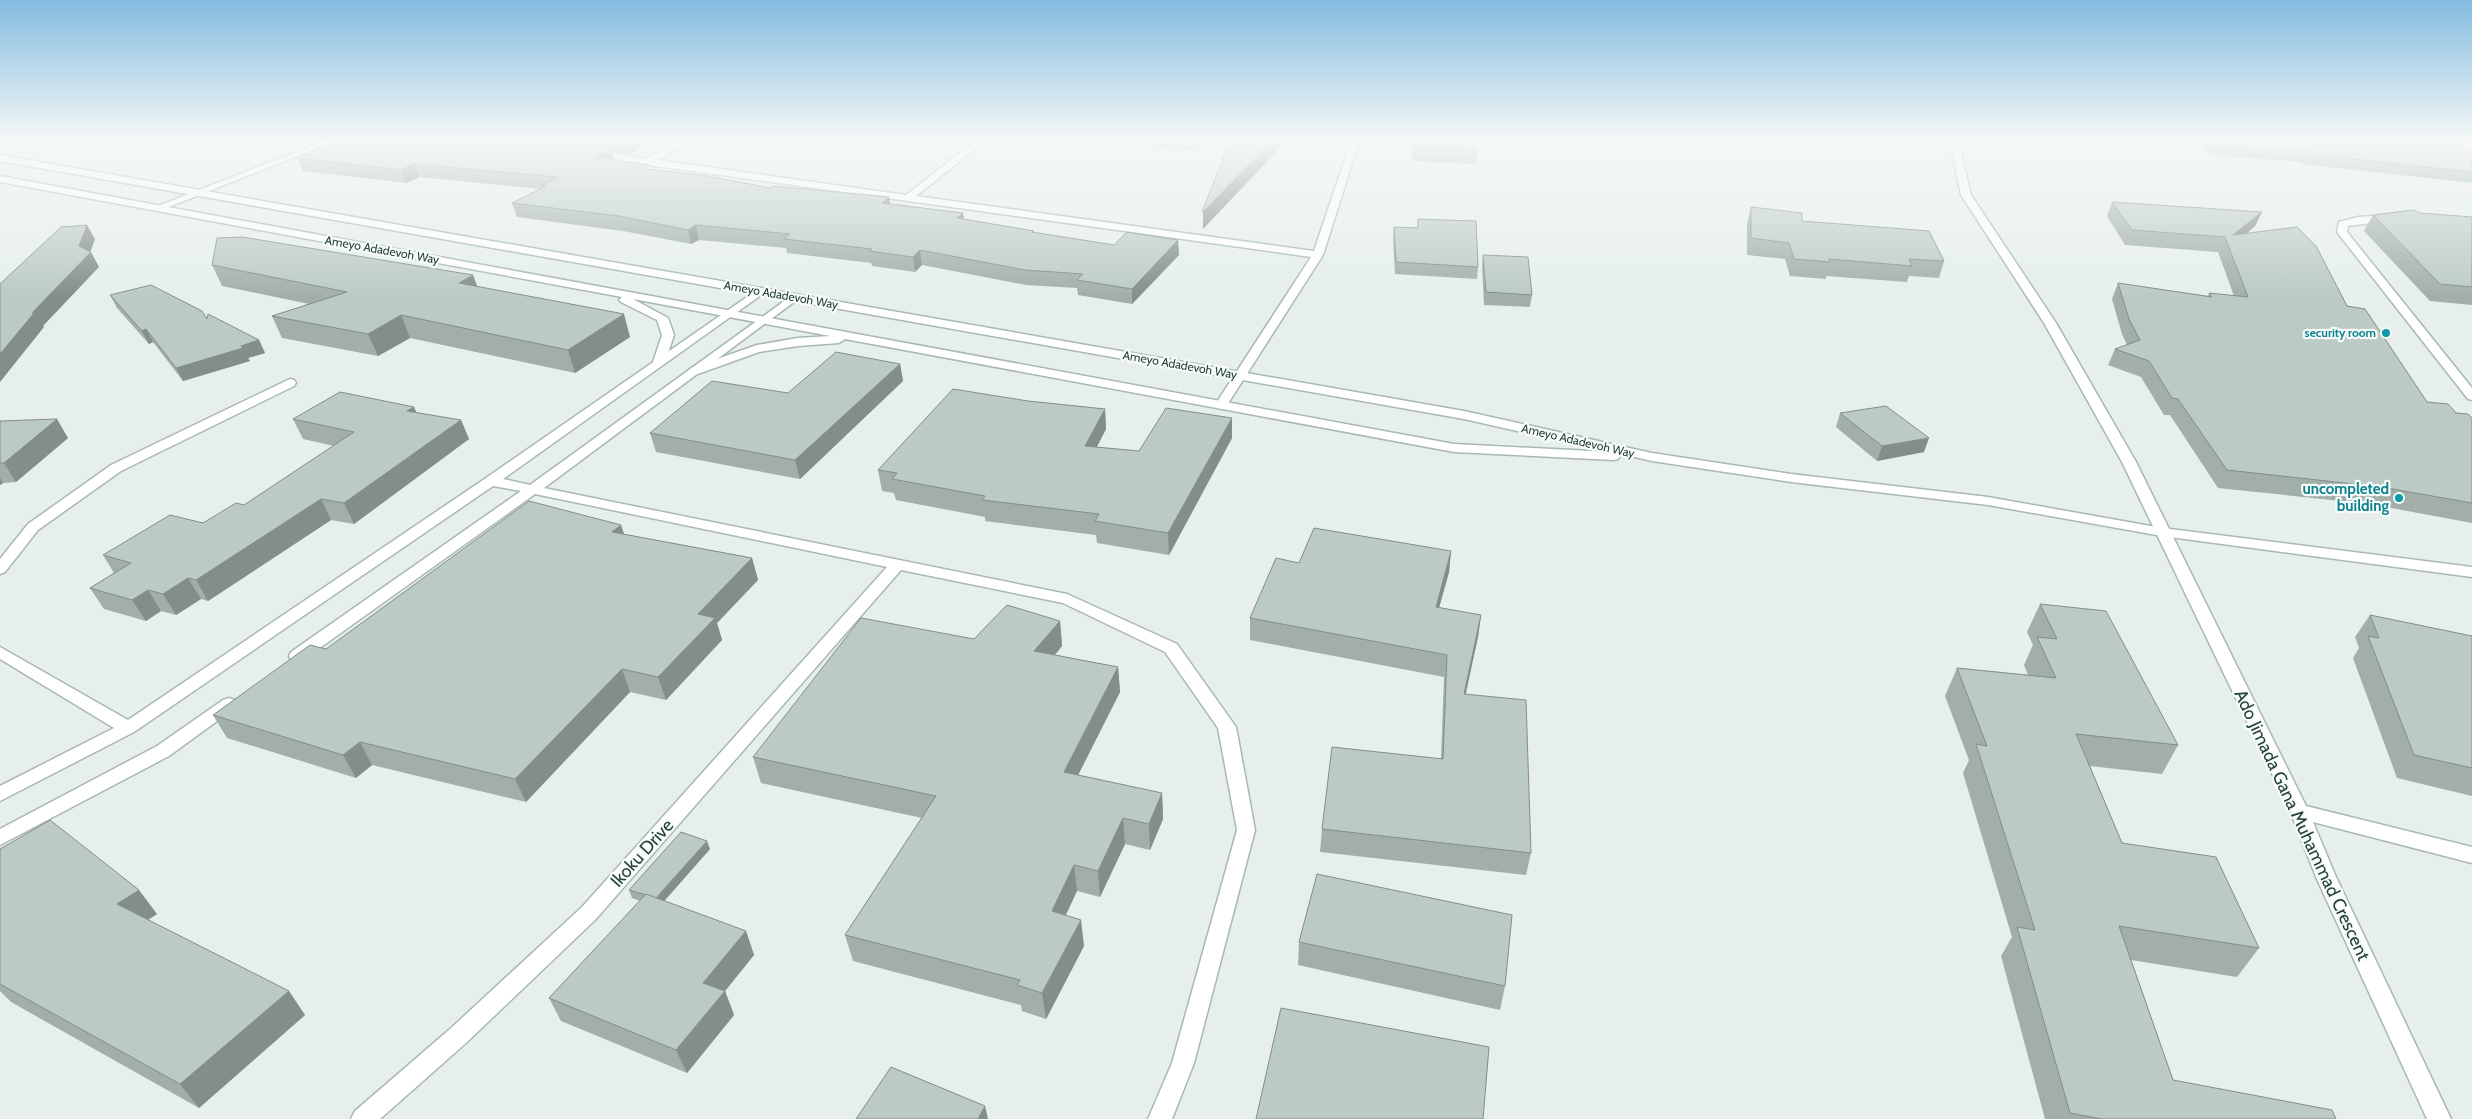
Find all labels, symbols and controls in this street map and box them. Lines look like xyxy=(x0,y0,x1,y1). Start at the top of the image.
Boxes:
street label: Ameyo Adadevoh Way xyxy=(324,232,440,267)
street label: Ameyo Adadevoh Way xyxy=(723,277,839,312)
place label: security room xyxy=(2305,325,2376,340)
marker: security room xyxy=(2380,327,2392,339)
street label: Ameyo Adadevoh Way xyxy=(1122,347,1238,382)
street label: Ameyo Adadevoh Way xyxy=(1520,420,1636,461)
place label: uncompleted building xyxy=(2302,480,2389,515)
marker: uncompleted building xyxy=(2393,492,2405,504)
street label: Ado Jimada Gana Muhammad Crescent xyxy=(2229,686,2375,964)
street label: Ikoku Drive xyxy=(606,814,678,892)

